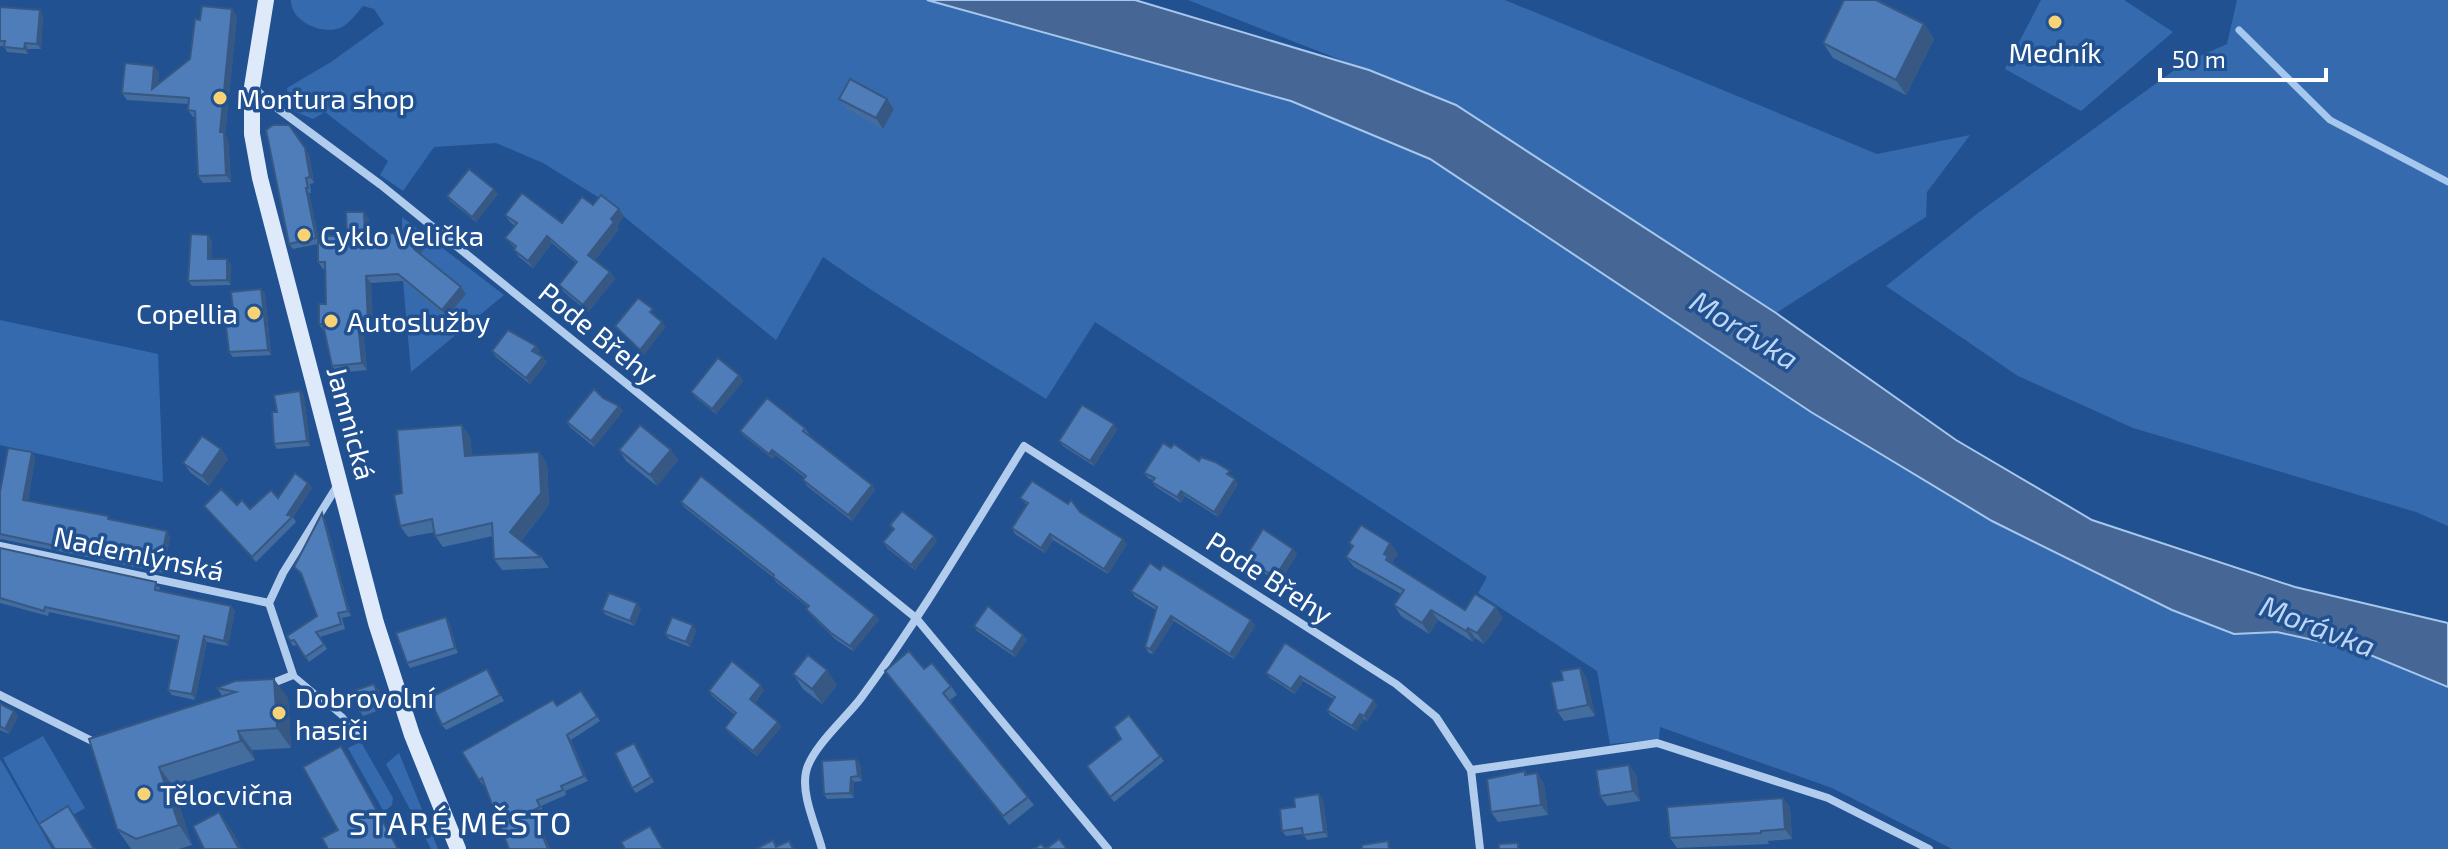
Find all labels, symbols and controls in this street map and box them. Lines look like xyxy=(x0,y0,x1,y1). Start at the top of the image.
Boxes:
marker: Medník xyxy=(2046,13,2064,31)
scale bar xyxy=(2160,32,2326,82)
place label: Medník xyxy=(2008,35,2102,69)
text: 50 m xyxy=(2172,44,2226,73)
place label: Montura shop xyxy=(236,81,415,115)
marker: Montura shop xyxy=(211,89,229,107)
place label: Cyklo Velička xyxy=(320,218,484,252)
marker: Cyklo Velička xyxy=(295,226,313,244)
street label: Pode Břehy xyxy=(532,275,666,392)
water label: Morávka xyxy=(1684,282,1806,376)
place label: Copellia xyxy=(136,296,238,330)
marker: Copellia xyxy=(245,304,263,322)
place label: Autoslužby xyxy=(347,304,491,338)
marker: Autoslužby xyxy=(322,312,340,330)
street label: Jamnická xyxy=(321,363,383,483)
street label: Nademlýnská xyxy=(51,518,227,588)
street label: Pode Břehy xyxy=(1200,524,1340,631)
water label: Morávka xyxy=(2255,587,2381,663)
place label: Dobrovolní hasiči xyxy=(295,680,435,746)
marker: Dobrovolní hasiči xyxy=(270,704,288,722)
place label: Tělocvična xyxy=(160,777,293,811)
marker: Tělocvična xyxy=(135,785,153,803)
district label: STARÉ MĚSTO xyxy=(349,803,573,841)

